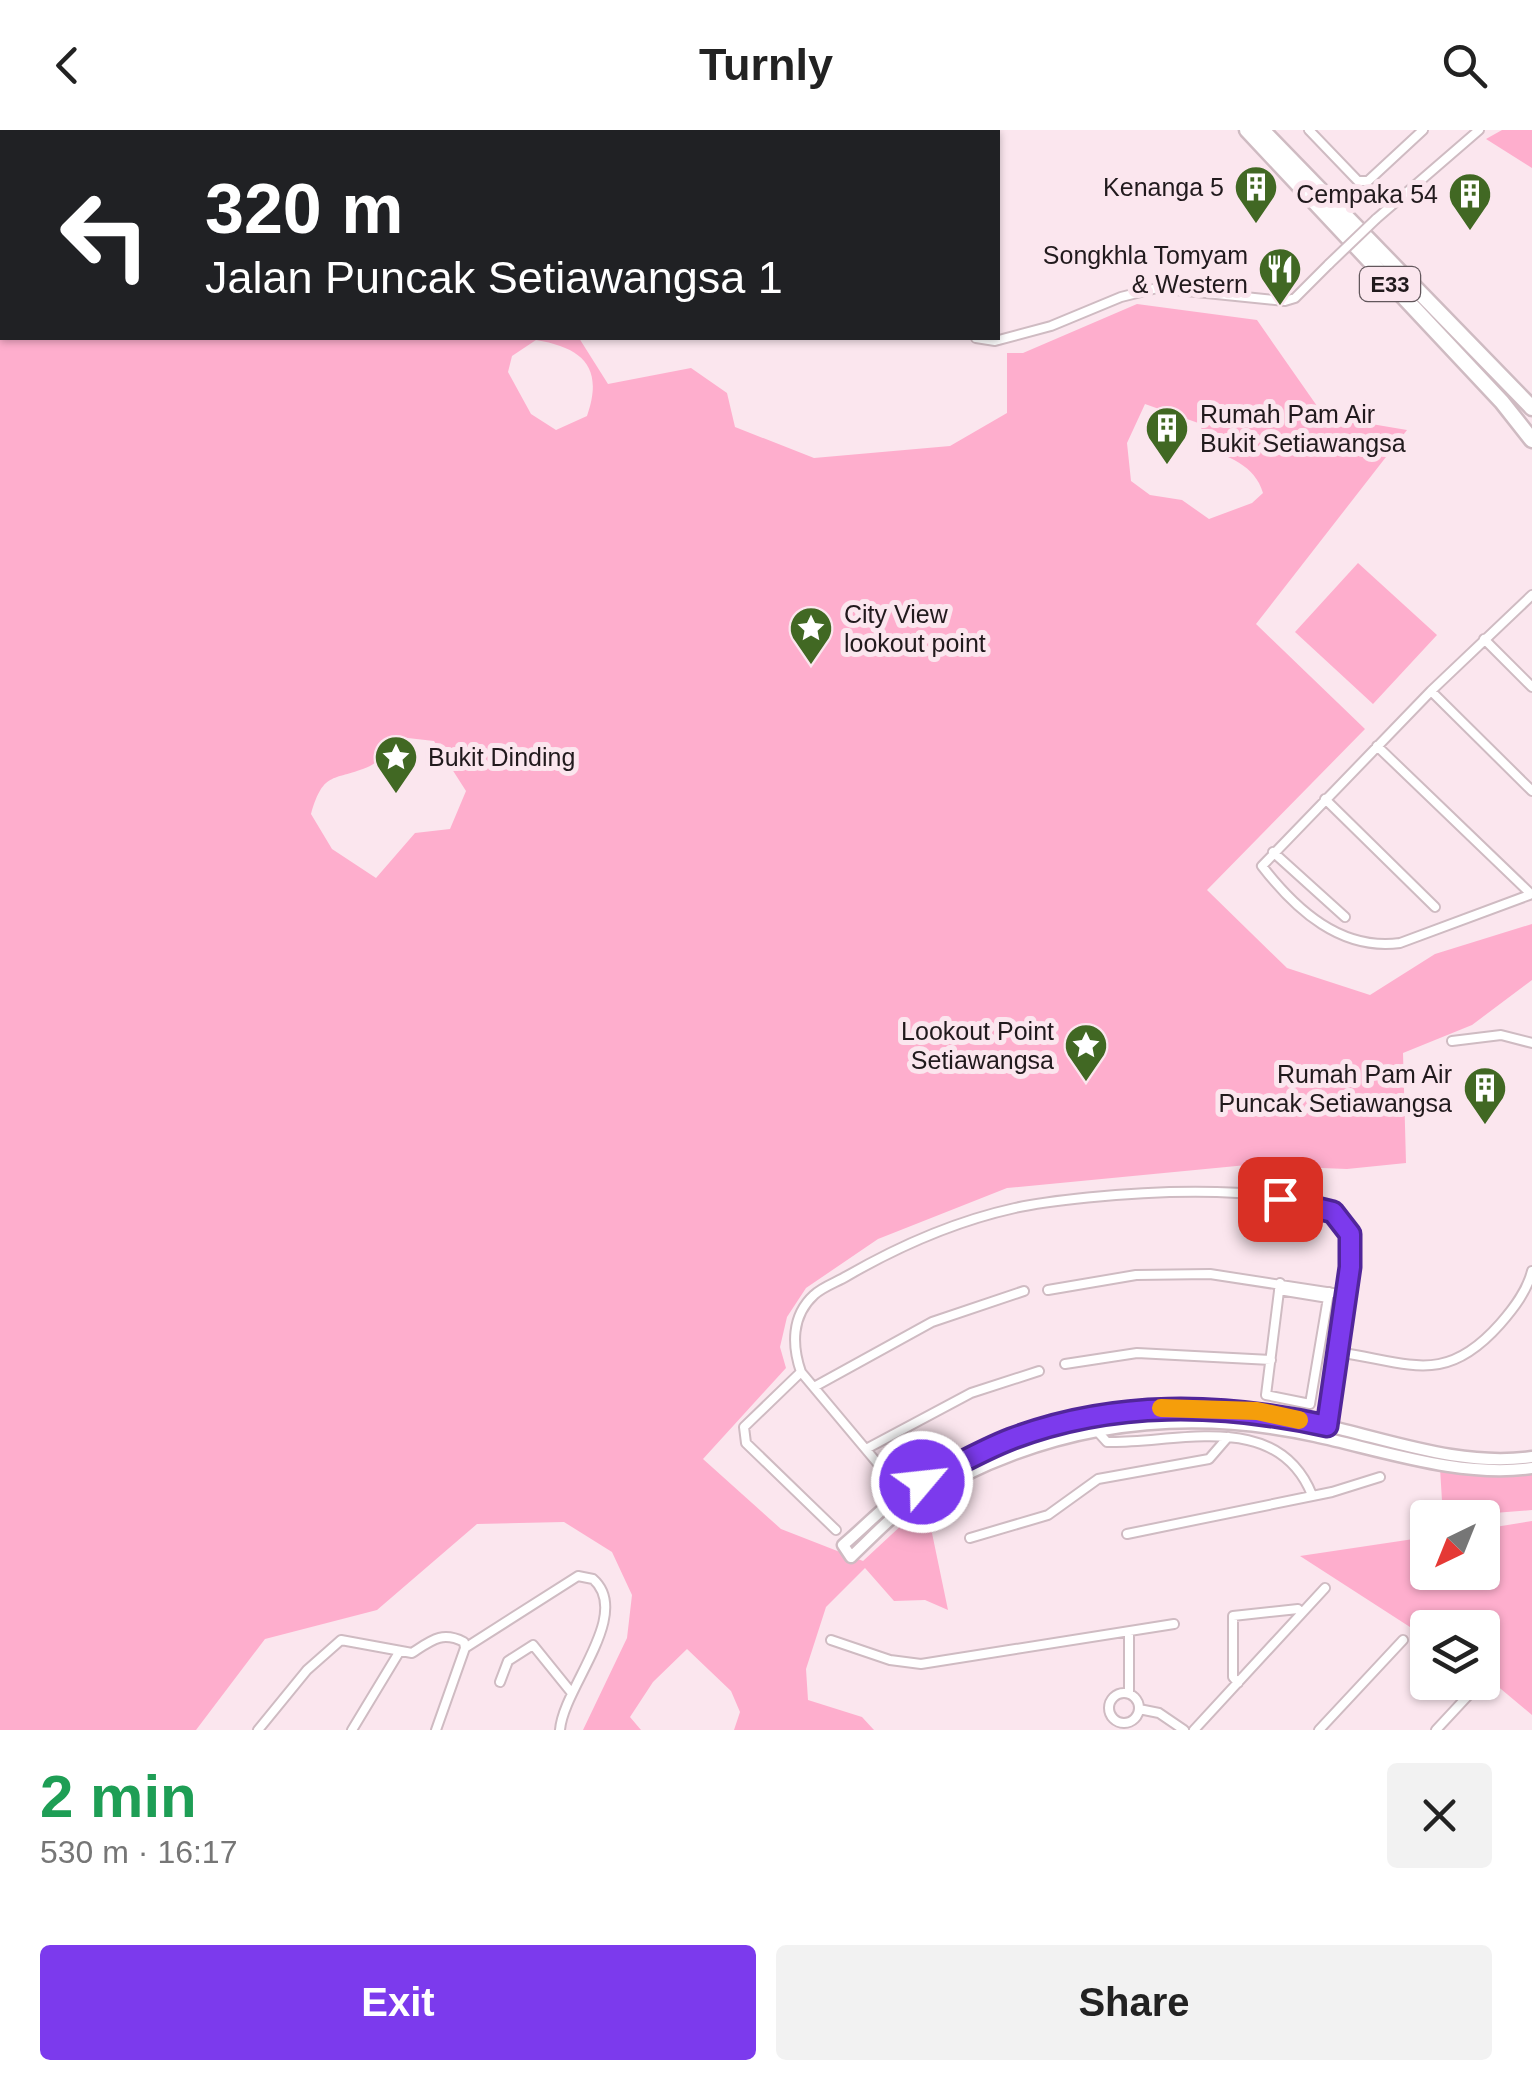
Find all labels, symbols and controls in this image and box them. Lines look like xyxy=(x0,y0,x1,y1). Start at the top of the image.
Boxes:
icon: back xyxy=(40,38,95,93)
icon: search xyxy=(1437,38,1492,93)
text: Turnly xyxy=(699,39,833,90)
building icon: Kenanga 5 xyxy=(1233,164,1279,225)
icon: left xyxy=(40,170,170,300)
text: 320 m xyxy=(205,170,403,248)
building icon: Cempaka 54 xyxy=(1447,171,1493,232)
place label: Kenanga 5 xyxy=(1103,173,1224,201)
place label: Cempaka 54 xyxy=(1296,180,1438,208)
place label: Songkhla Tomyam & Western xyxy=(1043,241,1248,298)
restaurant icon: Songkhla Tomyam & Western xyxy=(1257,246,1303,307)
text: Jalan Puncak Setiawangsa 1 xyxy=(205,252,783,303)
road number: E33 xyxy=(1360,267,1420,301)
place label: Rumah Pam Air Bukit Setiawangsa xyxy=(1200,400,1406,457)
building icon: Rumah Pam Air Bukit Setiawangsa xyxy=(1144,405,1190,466)
place label: City View lookout point xyxy=(844,600,986,657)
place icon: City View lookout point xyxy=(788,605,834,666)
place icon: Bukit Dinding xyxy=(373,734,419,795)
place label: Bukit Dinding xyxy=(428,743,575,771)
place label: Lookout Point Setiawangsa xyxy=(901,1017,1054,1074)
place icon: Lookout Point Setiawangsa xyxy=(1063,1022,1109,1083)
place label: Rumah Pam Air Puncak Setiawangsa xyxy=(1219,1060,1452,1117)
building icon: Rumah Pam Air Puncak Setiawangsa xyxy=(1462,1065,1508,1126)
pin xyxy=(1238,1157,1323,1242)
icon: arrive xyxy=(1253,1172,1308,1227)
position arrow xyxy=(870,1430,974,1534)
north arrow xyxy=(1410,1500,1500,1590)
map controls xyxy=(1410,1500,1500,1700)
button: layers xyxy=(1410,1610,1500,1700)
text: 2 min xyxy=(40,1763,197,1830)
button: close xyxy=(1387,1763,1492,1868)
text: 530 m · 16:17 xyxy=(40,1834,237,1870)
button: Exit xyxy=(40,1945,756,2060)
button: Share xyxy=(776,1945,1492,2060)

